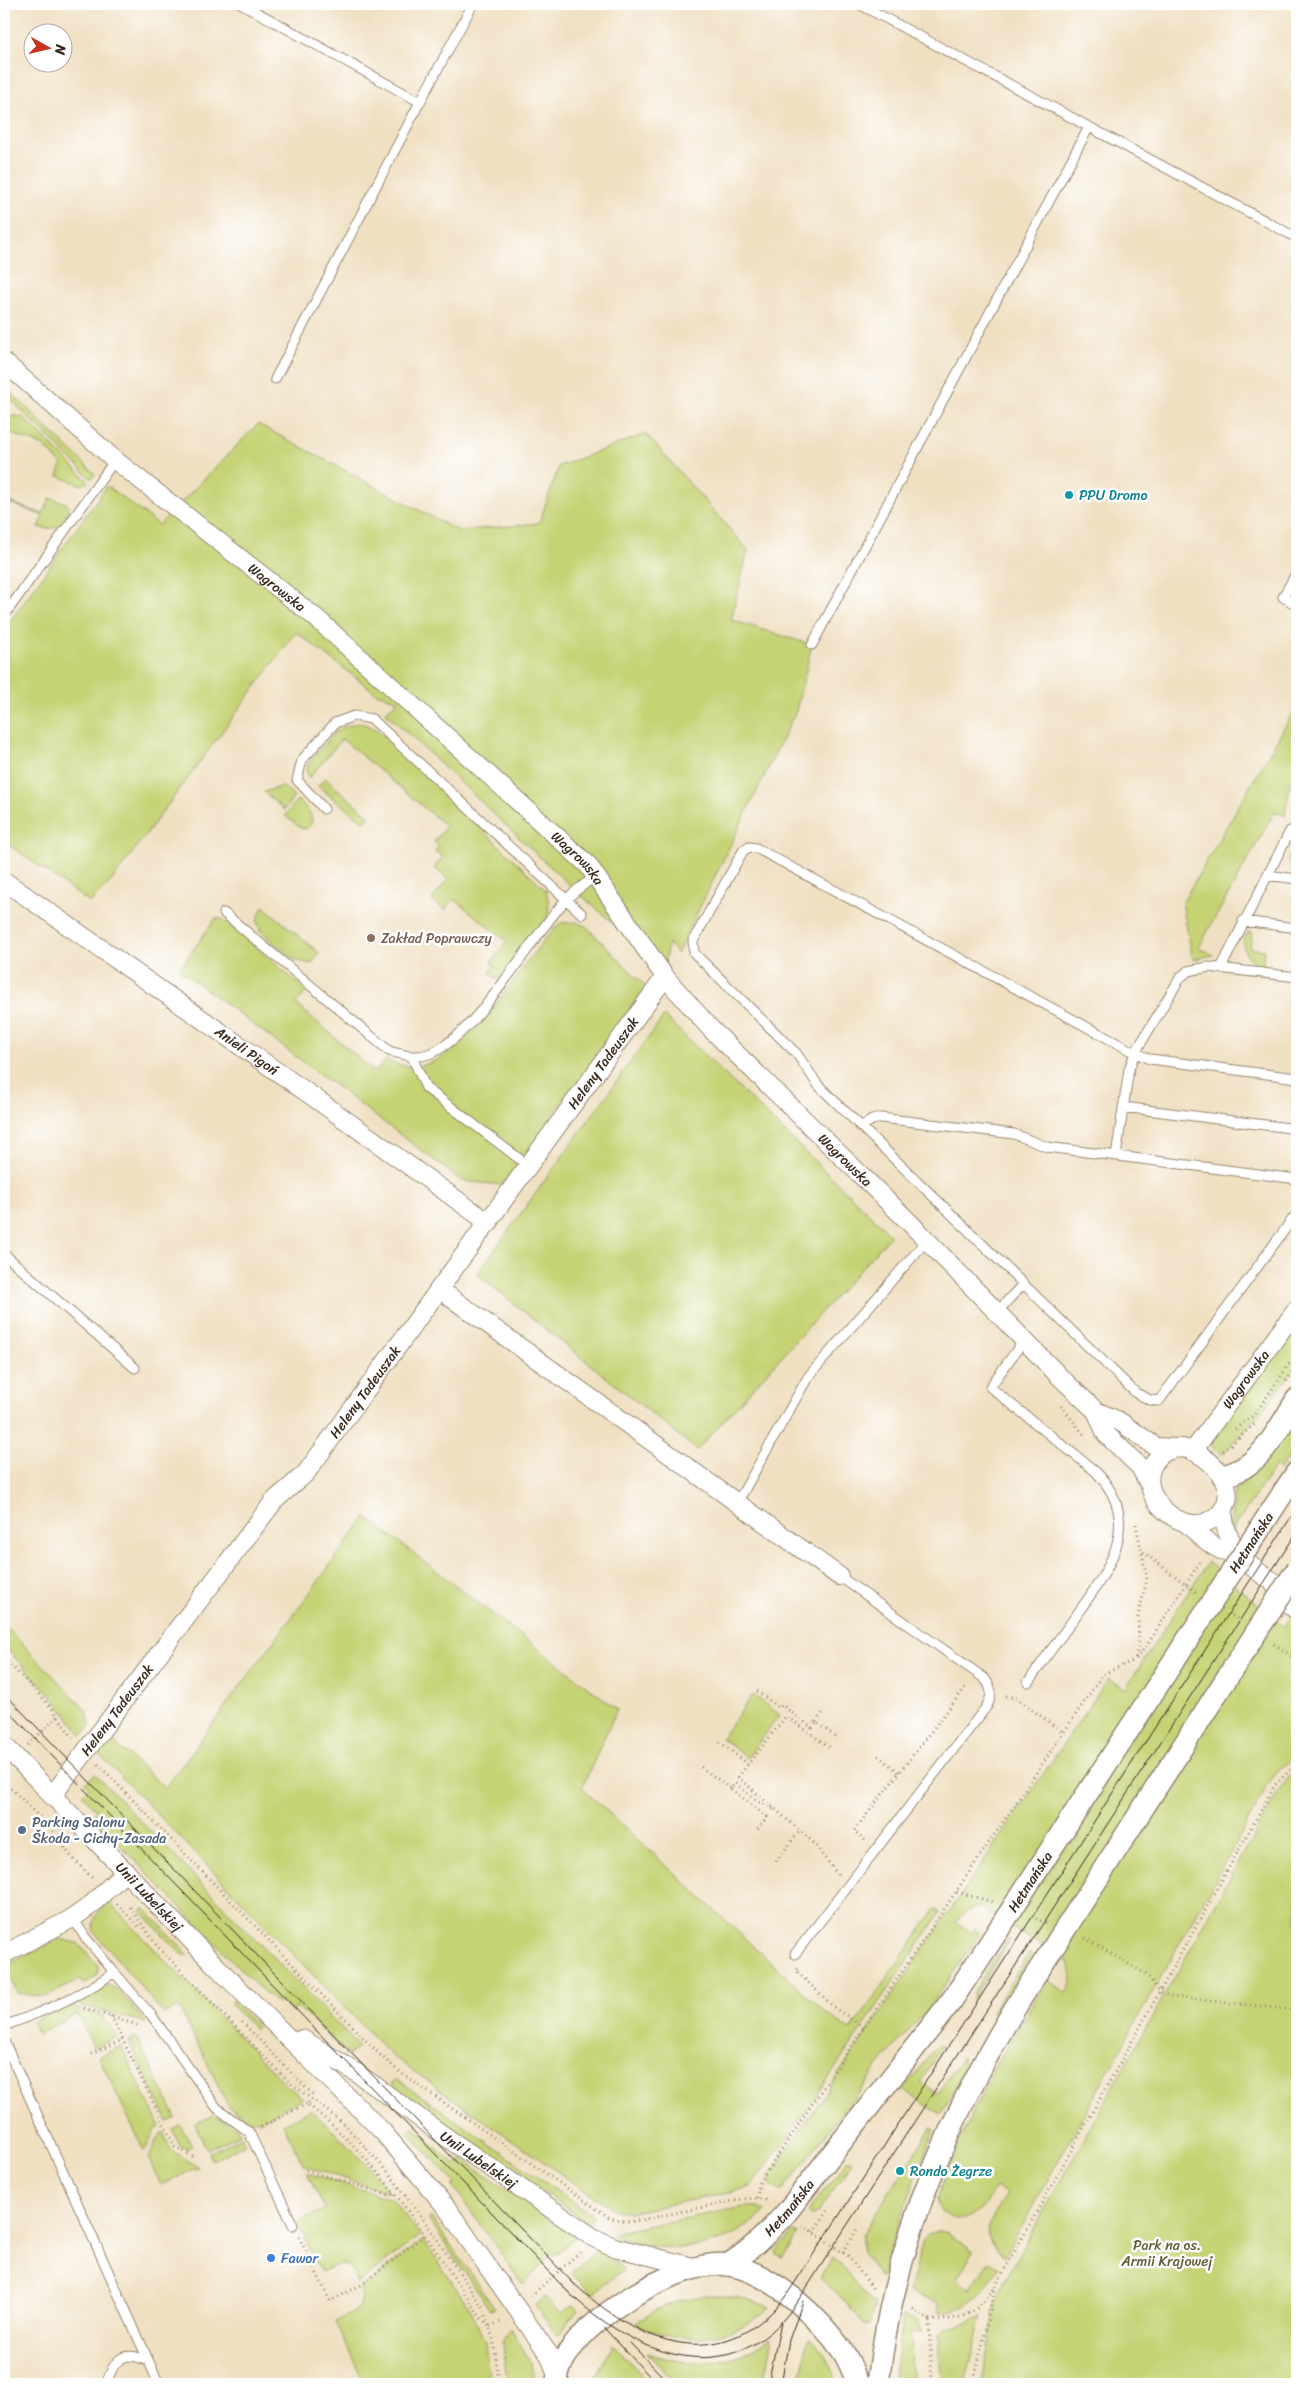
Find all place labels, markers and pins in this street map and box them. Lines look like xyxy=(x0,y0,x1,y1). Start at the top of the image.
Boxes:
place label: PPU Dromo xyxy=(1079,483,1148,508)
marker: PPU Dromo xyxy=(1063,489,1075,501)
place label: Zakład Poprawczy xyxy=(381,926,493,951)
marker: Zakład Poprawczy xyxy=(365,932,377,944)
place label: Parking Salonu Škoda - Cichy-Zasada xyxy=(32,1810,166,1851)
marker: Parking Salonu Škoda - Cichy-Zasada xyxy=(16,1824,28,1836)
place label: Rondo Żegrze xyxy=(910,2159,992,2184)
marker: Rondo Żegrze xyxy=(894,2165,906,2177)
place label: Fawor xyxy=(281,2246,319,2271)
marker: Fawor xyxy=(265,2252,277,2264)

